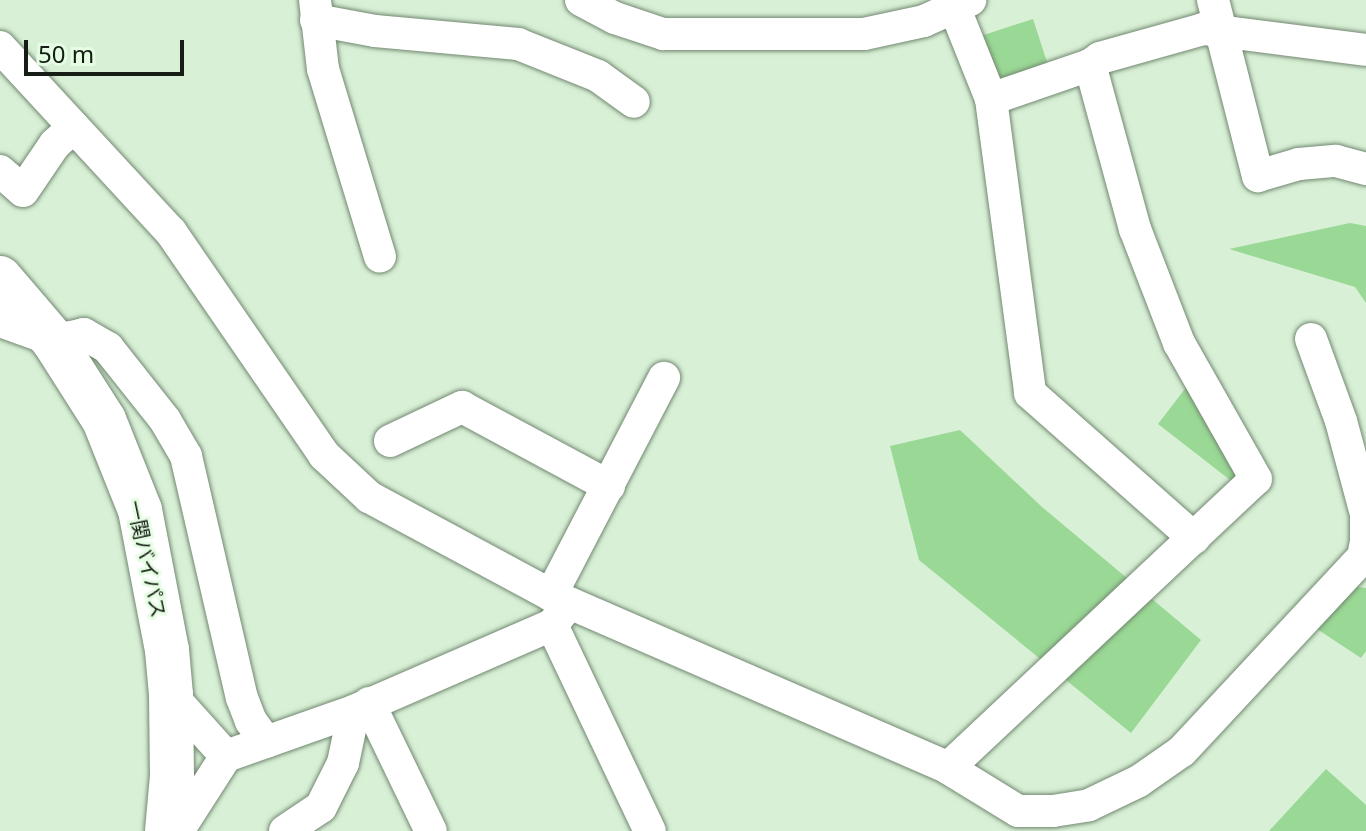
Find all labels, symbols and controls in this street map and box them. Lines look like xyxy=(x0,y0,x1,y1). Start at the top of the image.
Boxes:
scale bar xyxy=(28,24,188,74)
text: 50 m xyxy=(38,37,94,70)
street label: 一関バイパス xyxy=(123,498,171,620)

